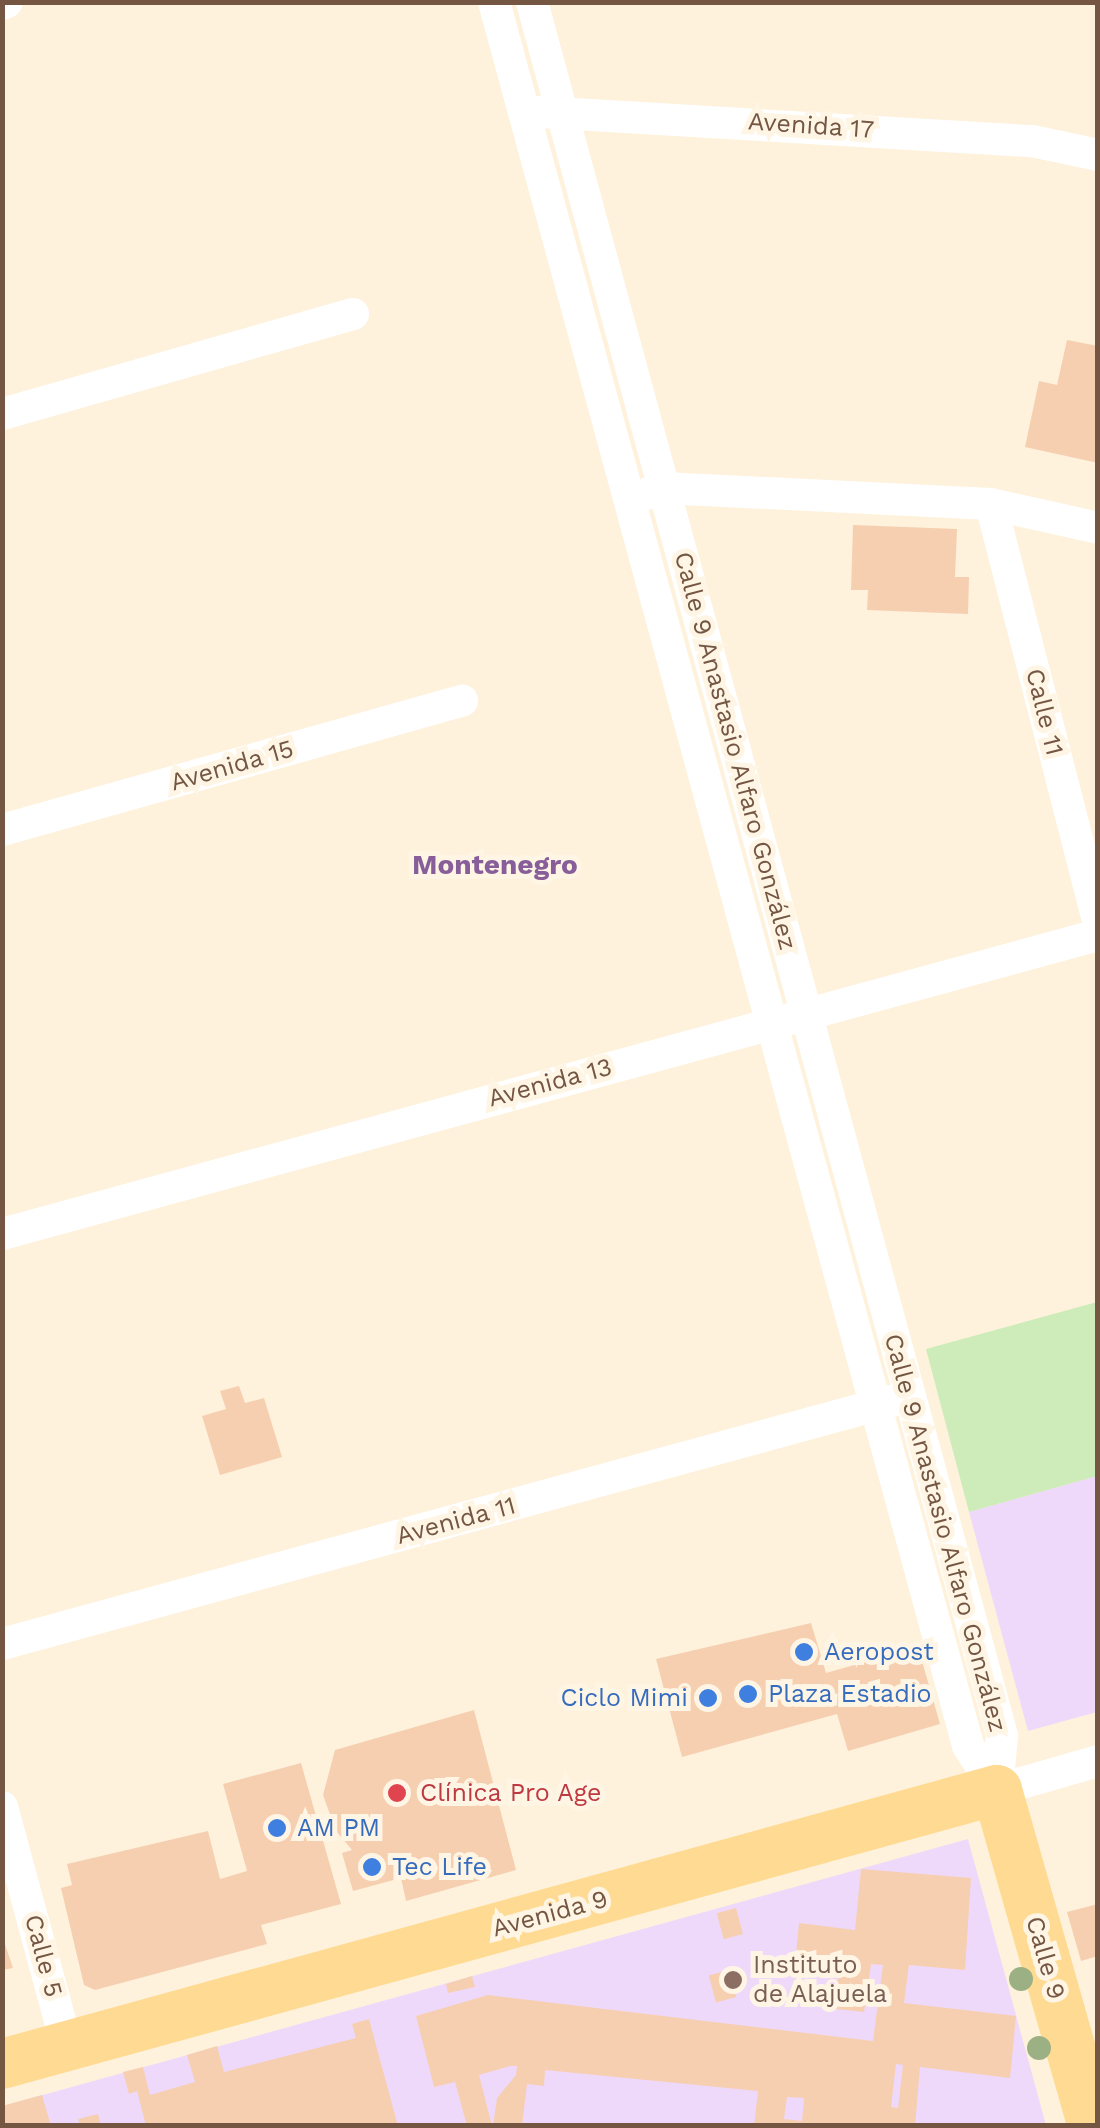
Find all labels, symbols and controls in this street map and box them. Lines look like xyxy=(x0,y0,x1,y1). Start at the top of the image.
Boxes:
street label: Avenida 17 xyxy=(746,107,876,145)
street label: Calle 9 Anastasio Alfaro González xyxy=(667,548,803,954)
street label: Calle 11 xyxy=(1019,665,1069,759)
street label: Avenida 15 xyxy=(166,734,298,798)
district label: Montenegro xyxy=(412,848,578,882)
street label: Avenida 13 xyxy=(484,1052,616,1114)
street label: Calle 9 Anastasio Alfaro González xyxy=(877,1330,1013,1736)
street label: Avenida 11 xyxy=(393,1491,519,1551)
place label: Aeropost xyxy=(824,1637,934,1667)
marker: Aeropost xyxy=(793,1641,815,1663)
place label: Plaza Estadio xyxy=(768,1679,932,1709)
place label: Ciclo Mimi xyxy=(561,1683,688,1713)
marker: Plaza Estadio xyxy=(737,1683,759,1705)
marker: Ciclo Mimi xyxy=(697,1687,719,1709)
place label: Clínica Pro Age xyxy=(420,1778,603,1808)
marker: Clínica Pro Age xyxy=(384,1780,410,1806)
place label: AM PM xyxy=(297,1813,380,1843)
marker: AM PM xyxy=(266,1817,288,1839)
place label: Tec Life xyxy=(392,1852,487,1882)
marker: Tec Life xyxy=(361,1856,383,1878)
street label: Avenida 9 xyxy=(489,1884,611,1944)
street label: Calle 5 xyxy=(18,1912,68,2000)
street label: Calle 9 xyxy=(1019,1913,1071,2003)
place label: Instituto de Alajuela xyxy=(753,1951,888,2010)
marker: Instituto de Alajuela xyxy=(722,1969,744,1991)

